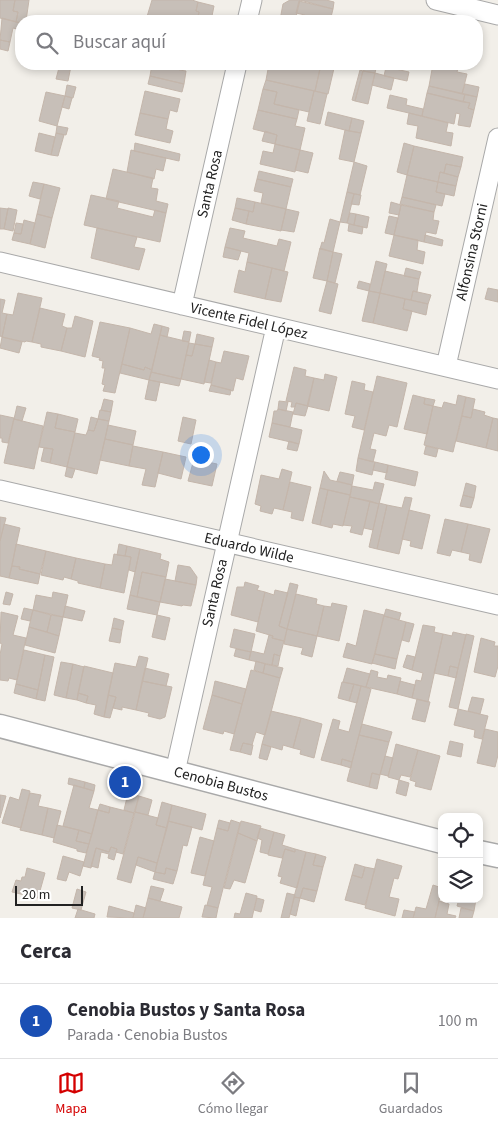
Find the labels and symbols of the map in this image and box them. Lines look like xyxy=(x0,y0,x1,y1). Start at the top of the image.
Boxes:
street label: Santa Rosa xyxy=(192,148,228,220)
street label: Alfonsina Storni xyxy=(451,201,493,303)
street label: Vicente Fidel López xyxy=(188,297,310,345)
your location xyxy=(188,442,214,468)
street label: Eduardo Wilde xyxy=(202,527,296,569)
street label: Santa Rosa xyxy=(197,557,233,629)
street label: Cenobia Bustos xyxy=(171,761,271,807)
pin: 1 xyxy=(109,763,141,801)
scale bar xyxy=(15,883,82,906)

